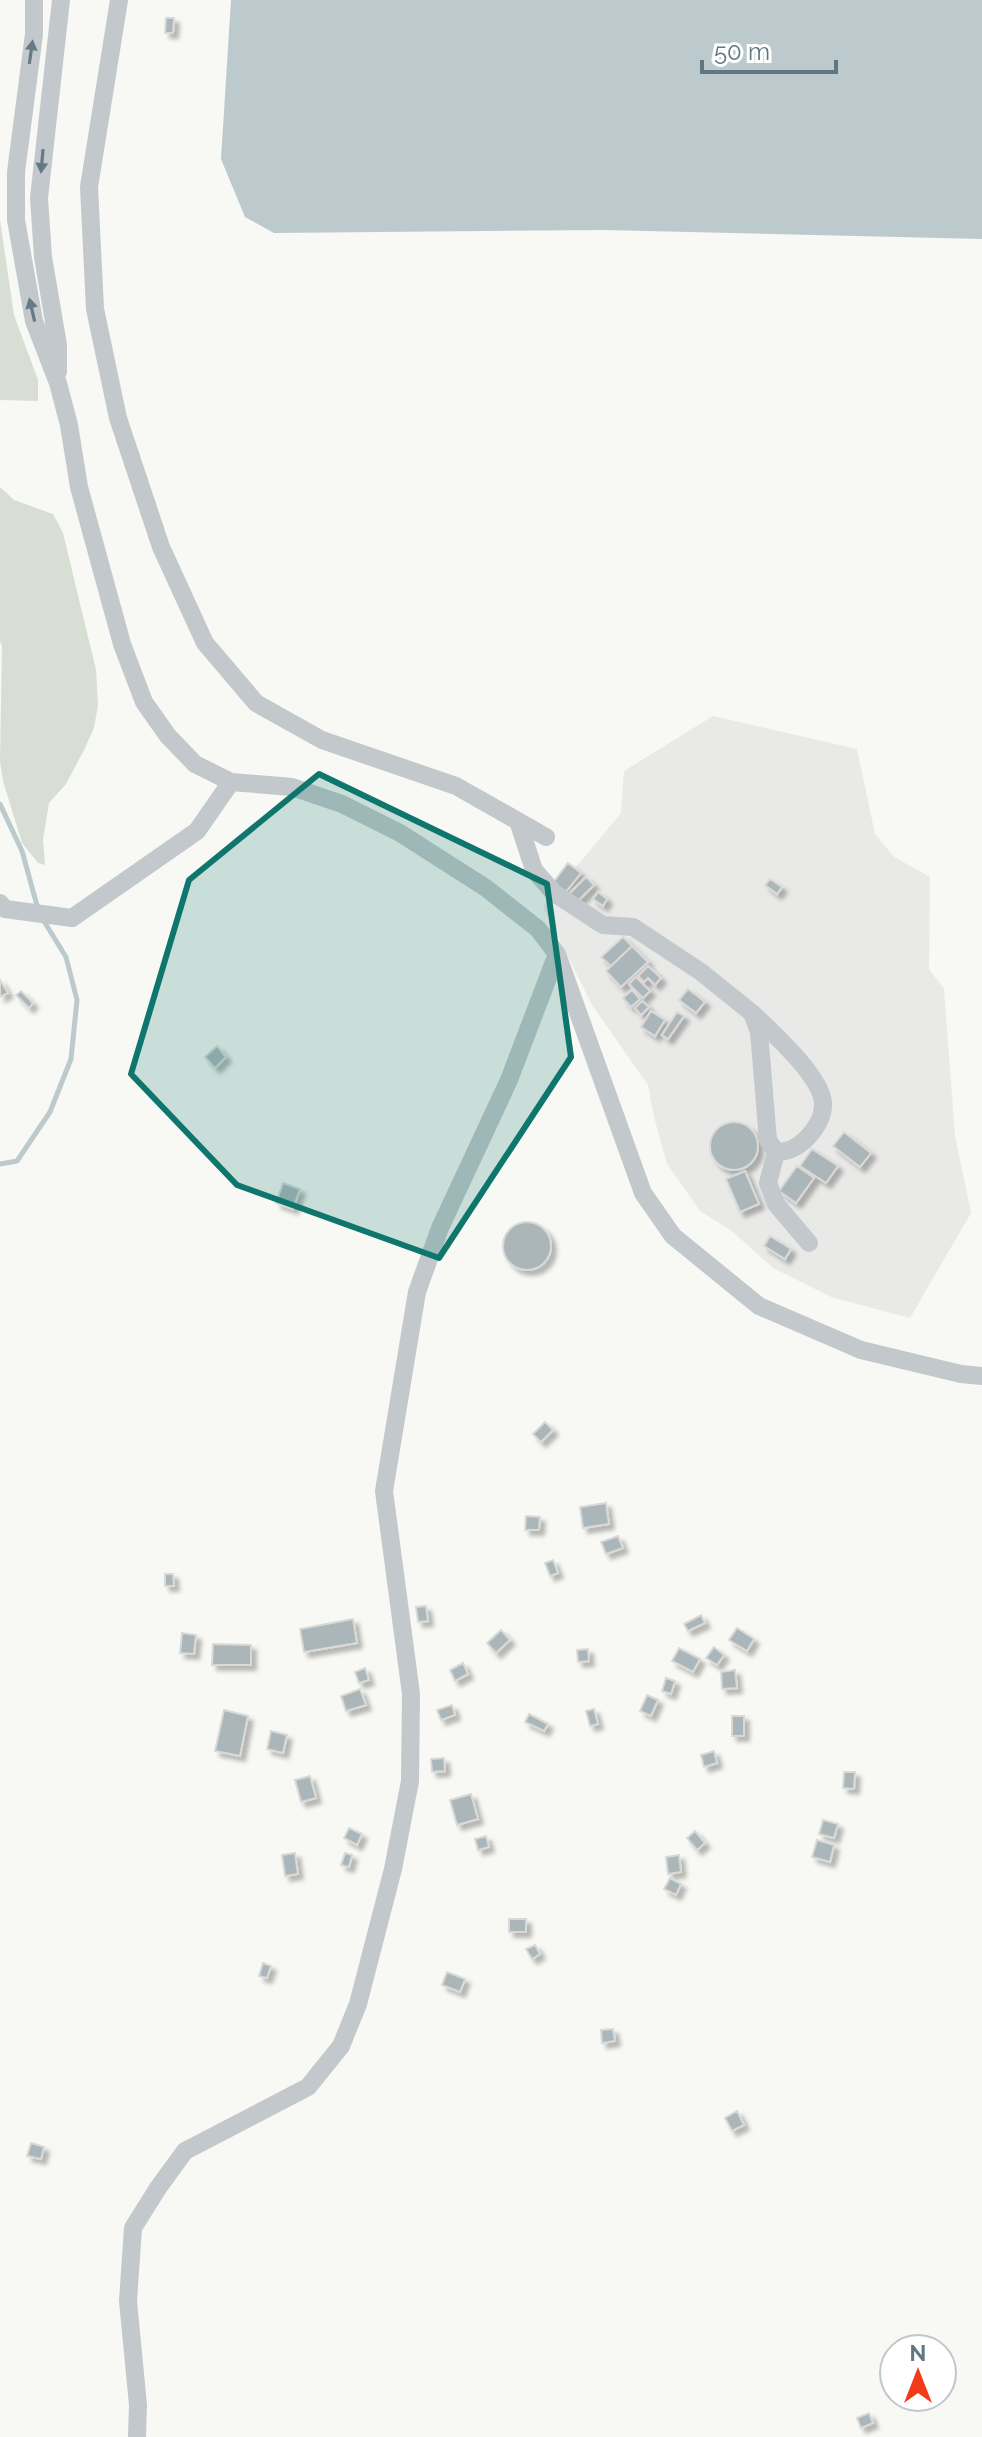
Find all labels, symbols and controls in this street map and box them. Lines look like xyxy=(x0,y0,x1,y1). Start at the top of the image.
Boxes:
scale bar xyxy=(702,24,836,74)
text: 50 m xyxy=(714,37,770,66)
one-way arrow xyxy=(25,40,38,65)
one-way arrow xyxy=(35,149,48,174)
one-way arrow xyxy=(25,297,38,322)
north arrow xyxy=(878,2333,958,2413)
text: N xyxy=(910,2340,926,2366)

